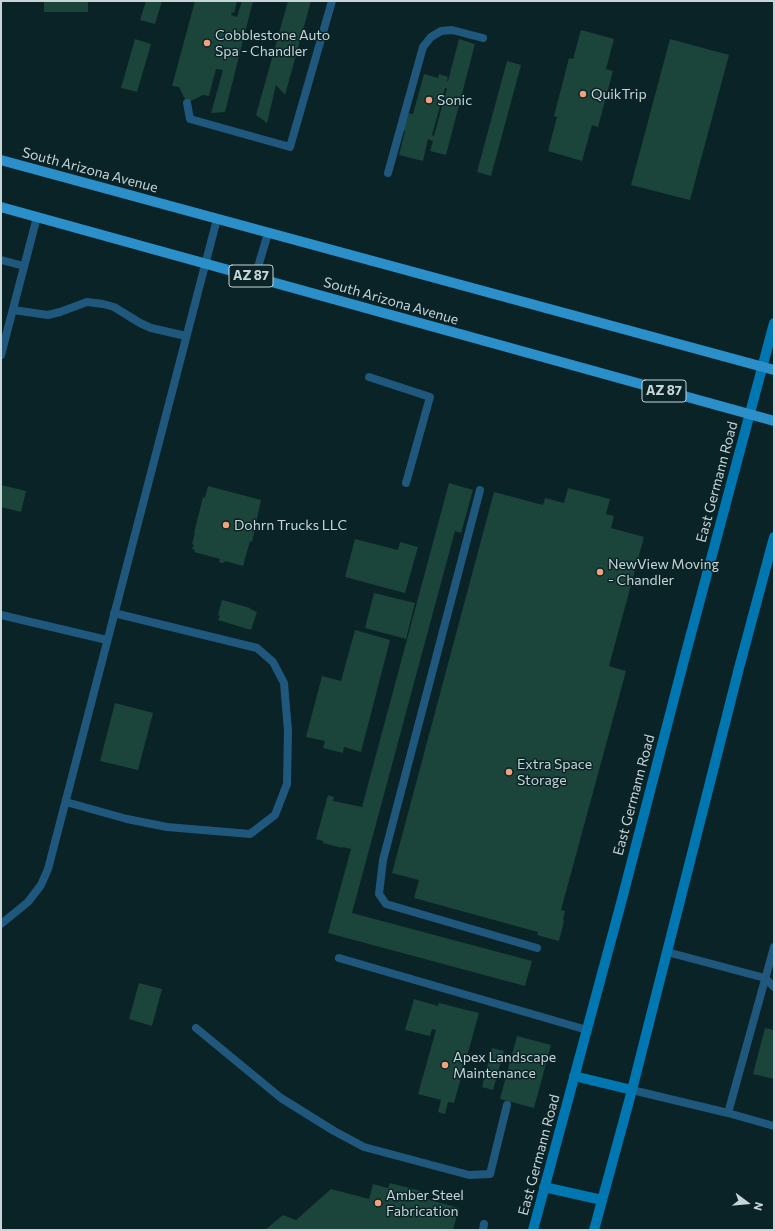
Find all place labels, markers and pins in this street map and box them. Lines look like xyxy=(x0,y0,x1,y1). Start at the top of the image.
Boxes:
place label: Cobblestone Auto Spa - Chandler xyxy=(215,27,330,60)
marker: Cobblestone Auto Spa - Chandler xyxy=(202,38,212,48)
place label: QuikTrip xyxy=(591,86,647,102)
marker: QuikTrip xyxy=(578,89,588,99)
place label: Sonic xyxy=(437,92,472,108)
marker: Sonic xyxy=(424,95,434,105)
place label: Dohrn Trucks LLC xyxy=(234,517,347,533)
marker: Dohrn Trucks LLC xyxy=(221,520,231,530)
place label: NewView Moving - Chandler xyxy=(608,556,719,588)
marker: NewView Moving - Chandler xyxy=(595,567,605,577)
place label: Extra Space Storage xyxy=(517,756,592,788)
marker: Extra Space Storage xyxy=(504,767,514,777)
place label: Apex Landscape Maintenance xyxy=(453,1049,556,1082)
marker: Apex Landscape Maintenance xyxy=(440,1060,450,1070)
place label: Amber Steel Fabrication xyxy=(386,1187,464,1220)
marker: Amber Steel Fabrication xyxy=(373,1198,383,1208)

